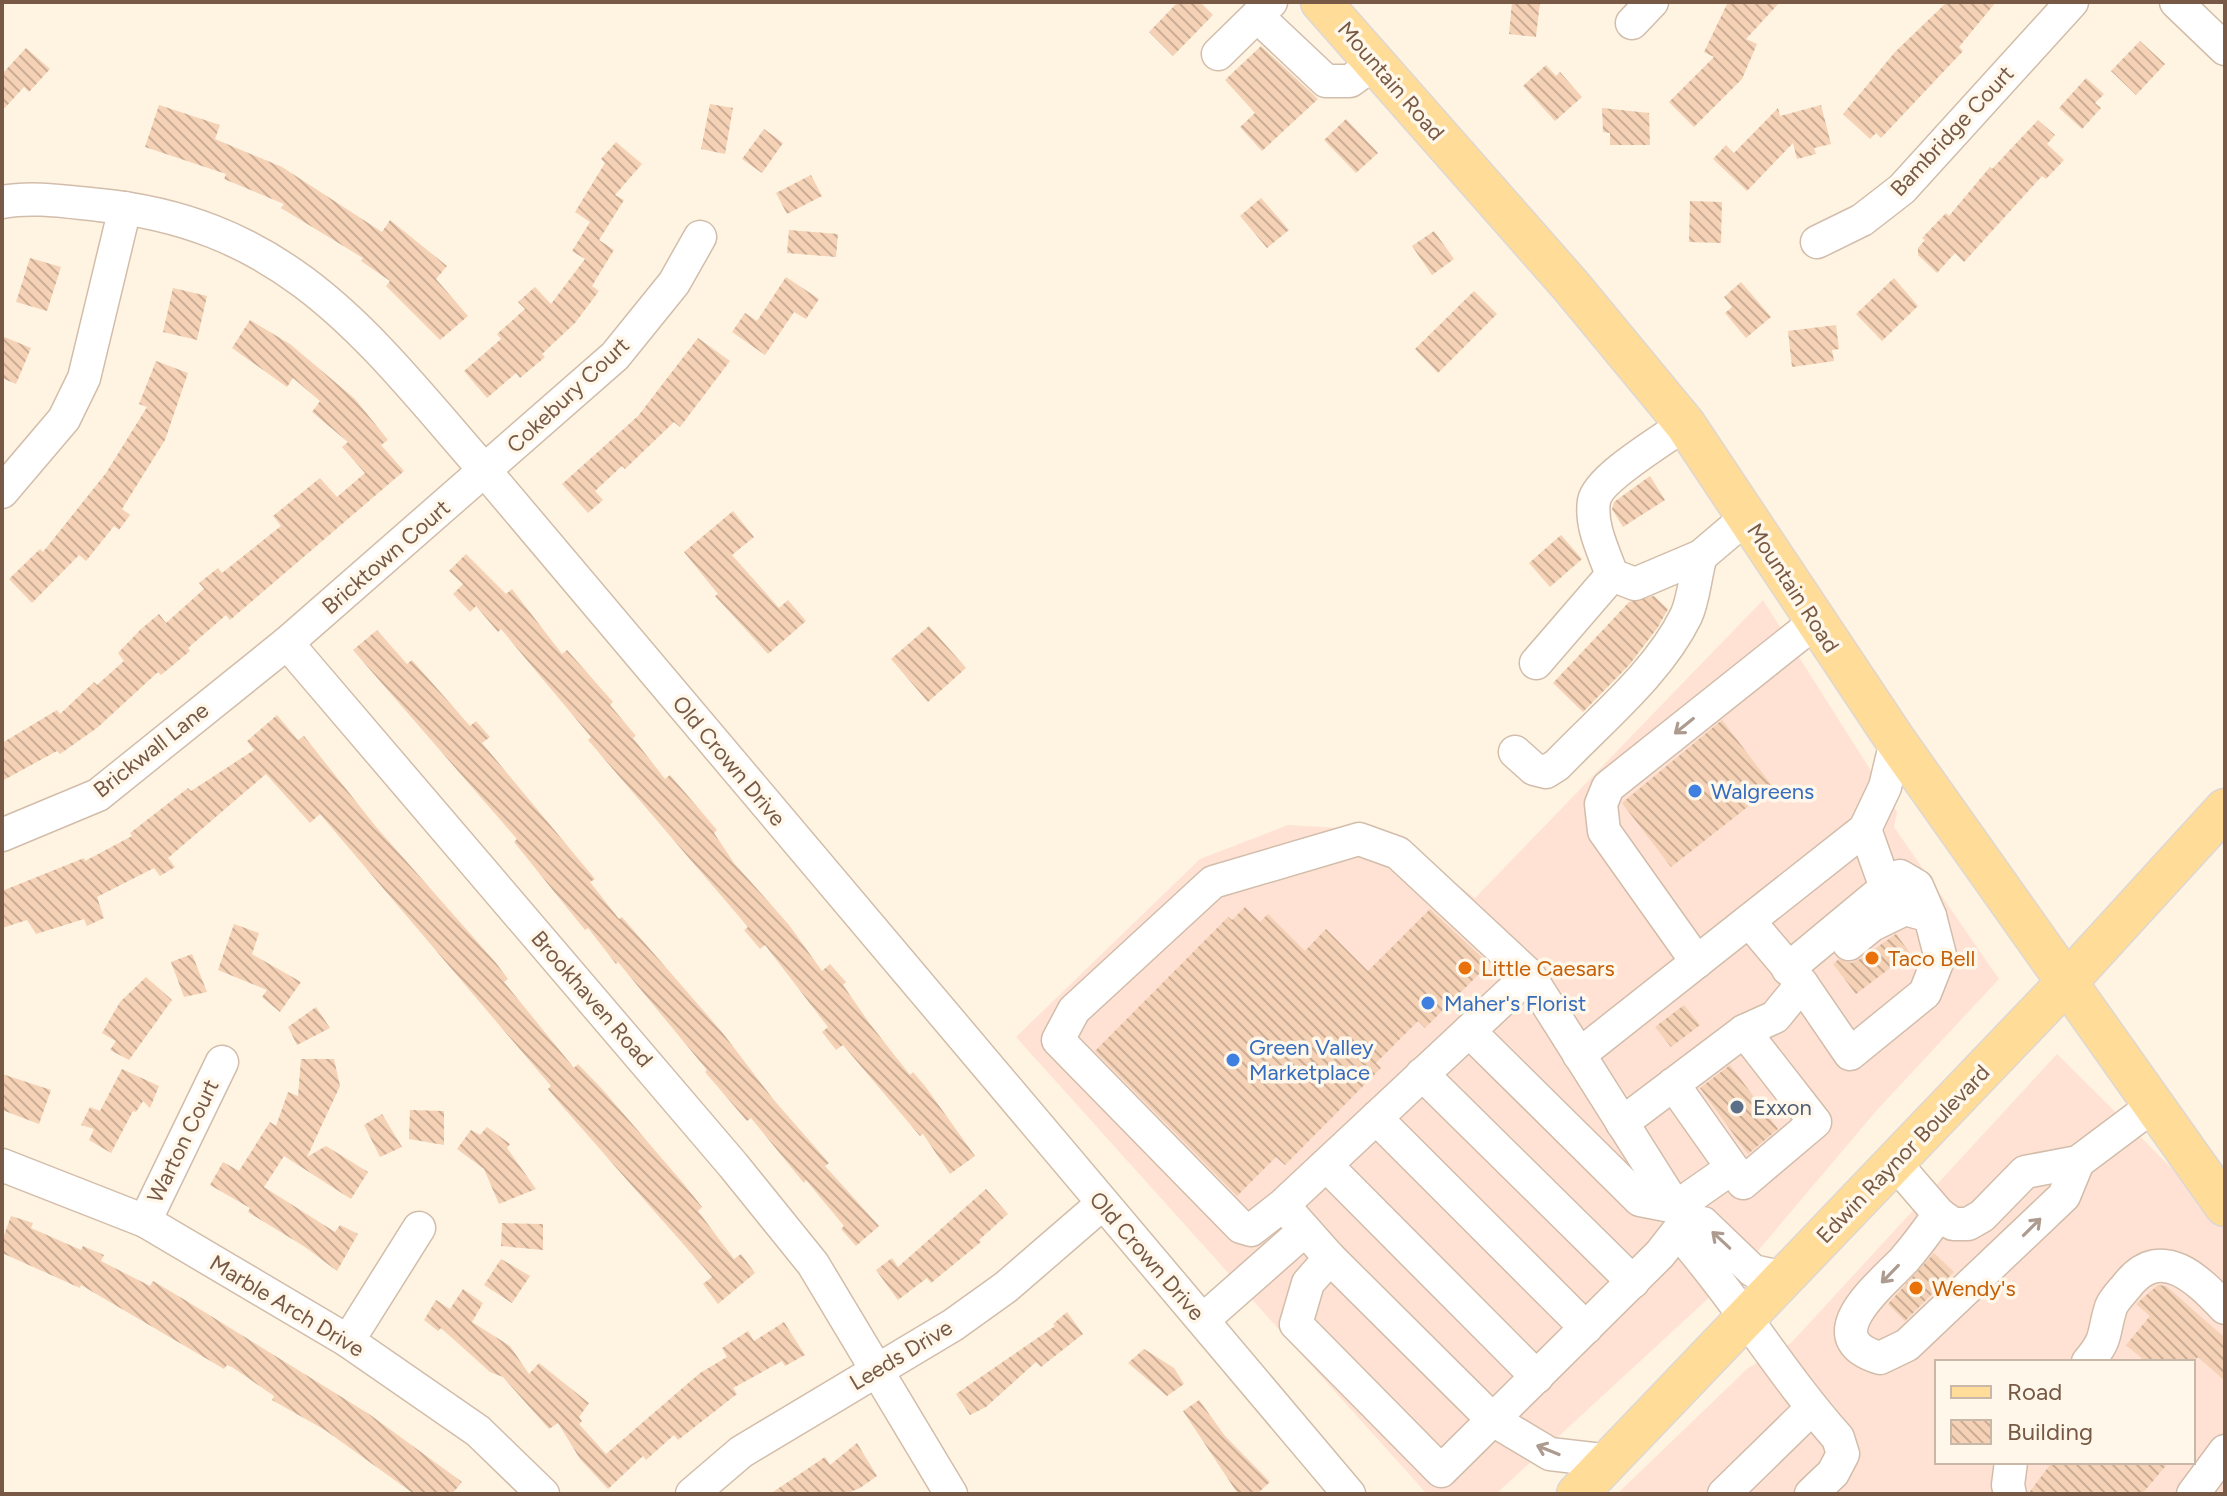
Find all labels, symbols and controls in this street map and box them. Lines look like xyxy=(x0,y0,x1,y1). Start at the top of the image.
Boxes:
street label: Mountain Road xyxy=(1332,16,1450,146)
street label: Bambridge Court xyxy=(1885,60,2019,202)
street label: Cokebury Court xyxy=(501,331,635,459)
street label: Bricktown Court xyxy=(316,494,456,620)
street label: Mountain Road xyxy=(1741,518,1845,658)
street label: Old Crown Drive xyxy=(667,690,791,832)
street label: Brickwall Lane xyxy=(88,697,214,803)
one-way arrow xyxy=(1675,717,1695,735)
place label: Walgreens xyxy=(1711,778,1814,805)
marker: Walgreens xyxy=(1686,782,1704,800)
street label: Brookhaven Road xyxy=(525,925,659,1073)
place label: Taco Bell xyxy=(1888,945,1975,972)
marker: Taco Bell xyxy=(1863,949,1881,967)
place label: Little Caesars xyxy=(1481,955,1615,982)
marker: Little Caesars xyxy=(1456,959,1474,977)
place label: Maher's Florist xyxy=(1444,990,1586,1017)
marker: Maher's Florist xyxy=(1419,994,1437,1012)
place label: Green Valley Marketplace xyxy=(1249,1034,1374,1086)
marker: Green Valley Marketplace xyxy=(1224,1051,1242,1069)
street label: Edwin Raynor Boulevard xyxy=(1811,1059,1995,1249)
street label: Warton Court xyxy=(141,1075,225,1207)
place label: Exxon xyxy=(1753,1094,1812,1121)
marker: Exxon xyxy=(1728,1098,1746,1116)
street label: Old Crown Drive xyxy=(1084,1186,1210,1326)
one-way arrow xyxy=(2022,1218,2041,1237)
one-way arrow xyxy=(1711,1231,1731,1249)
street label: Marble Arch Drive xyxy=(205,1249,369,1363)
one-way arrow xyxy=(1881,1264,1900,1283)
place label: Wendy's xyxy=(1932,1275,2016,1302)
marker: Wendy's xyxy=(1907,1279,1925,1297)
street label: Leeds Drive xyxy=(845,1314,957,1396)
legend xyxy=(1935,1360,2195,1464)
text: Road xyxy=(2007,1377,2062,1406)
text: Building xyxy=(2007,1417,2093,1446)
one-way arrow xyxy=(1536,1442,1561,1456)

